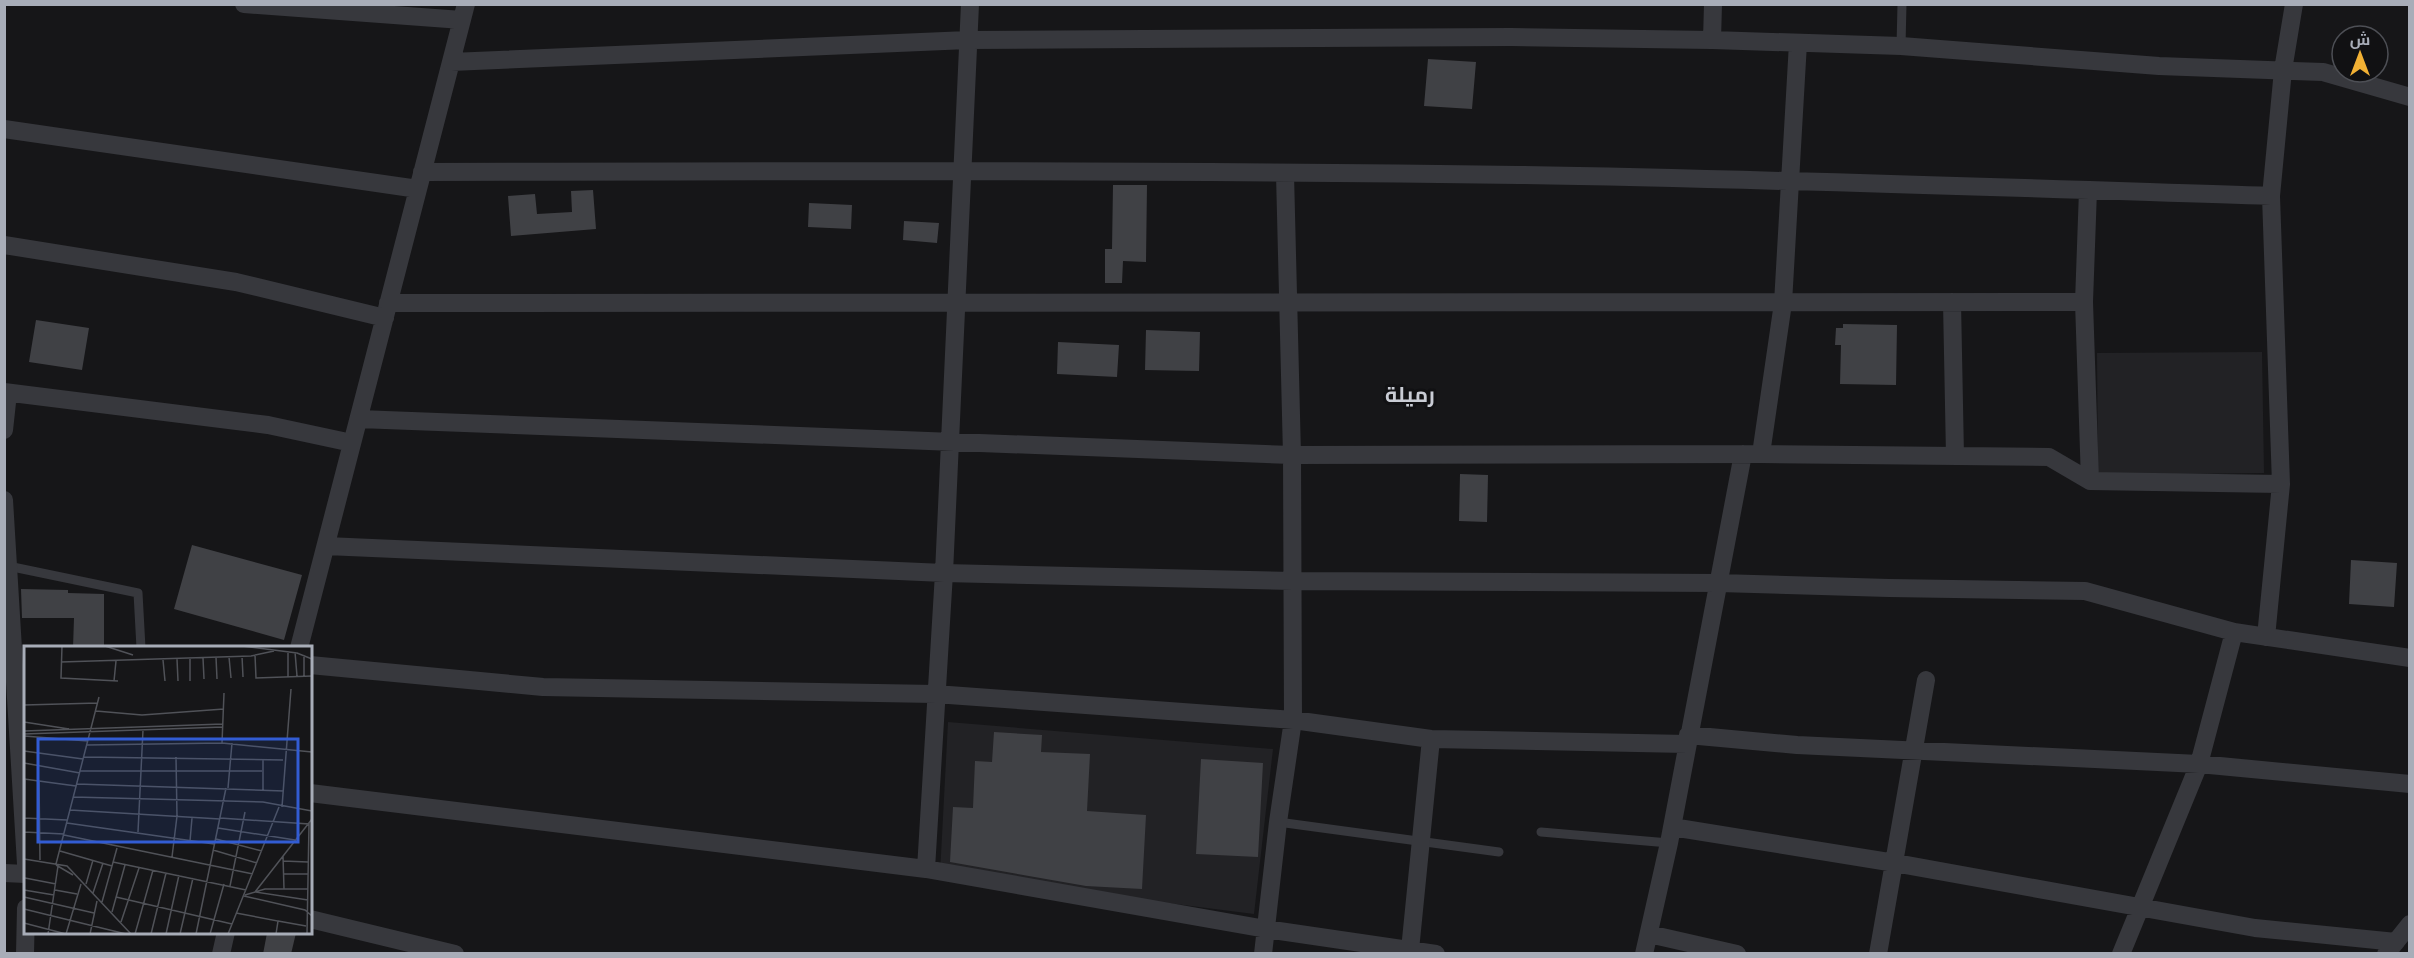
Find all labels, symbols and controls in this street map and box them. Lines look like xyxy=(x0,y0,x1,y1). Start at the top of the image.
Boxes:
north arrow xyxy=(2330,24,2390,84)
text: ش xyxy=(2350,29,2370,49)
district label: رميلة xyxy=(1385,381,1435,407)
inset map xyxy=(24,646,312,934)

